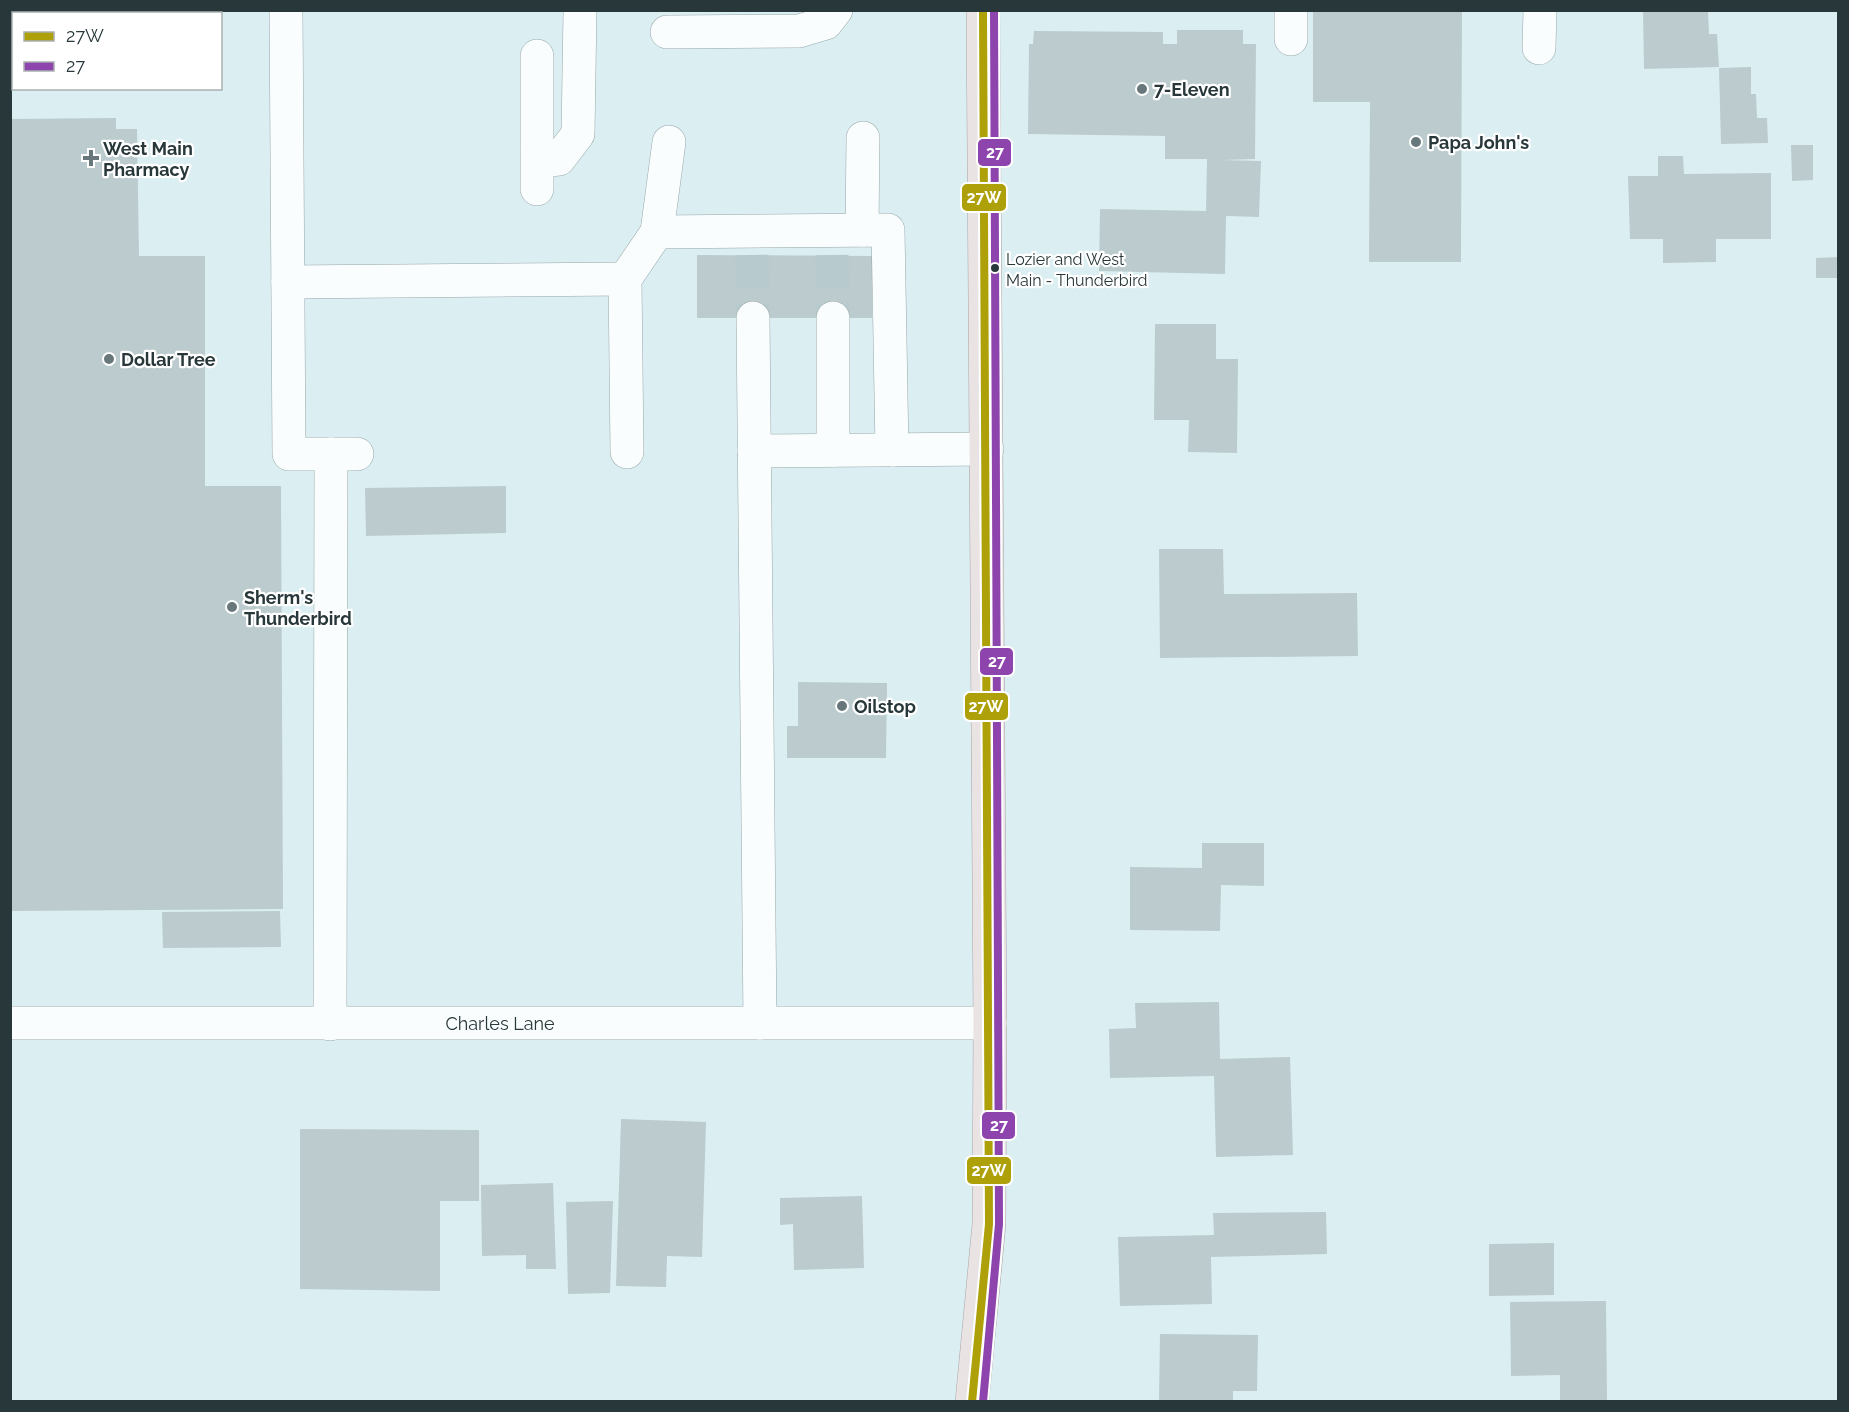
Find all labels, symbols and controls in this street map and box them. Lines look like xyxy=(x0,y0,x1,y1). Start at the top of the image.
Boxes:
legend xyxy=(12,12,222,90)
text: 27W xyxy=(66,25,104,46)
text: 27 xyxy=(66,55,85,76)
place label: 7-Eleven xyxy=(1154,79,1230,100)
marker: 7-Eleven xyxy=(1135,82,1149,96)
place label: Papa John's xyxy=(1428,132,1529,153)
marker: Papa John's xyxy=(1409,135,1423,149)
place label: West Main Pharmacy xyxy=(103,138,193,180)
line badge: 27 xyxy=(977,138,1012,167)
text: 27 xyxy=(986,143,1004,162)
marker: West Main Pharmacy xyxy=(84,151,98,165)
line badge: 27W xyxy=(961,183,1007,212)
text: 27W xyxy=(967,188,1002,207)
place label: Lozier and West Main - Thunderbird xyxy=(1006,250,1148,290)
marker: Lozier and West Main - Thunderbird xyxy=(989,262,1001,274)
place label: Dollar Tree xyxy=(121,349,216,370)
marker: Dollar Tree xyxy=(102,352,116,366)
place label: Sherm's Thunderbird xyxy=(244,587,352,629)
marker: Sherm's Thunderbird xyxy=(225,600,239,614)
line badge: 27 xyxy=(979,647,1014,676)
text: 27 xyxy=(988,652,1006,671)
line badge: 27W xyxy=(964,692,1009,721)
place label: Oilstop xyxy=(854,696,916,717)
text: 27W xyxy=(969,697,1004,716)
marker: Oilstop xyxy=(835,699,849,713)
street label: Charles Lane xyxy=(445,1013,555,1034)
line badge: 27 xyxy=(981,1111,1016,1140)
text: 27 xyxy=(990,1116,1008,1135)
line badge: 27W xyxy=(966,1156,1012,1185)
text: 27W xyxy=(972,1161,1007,1180)

